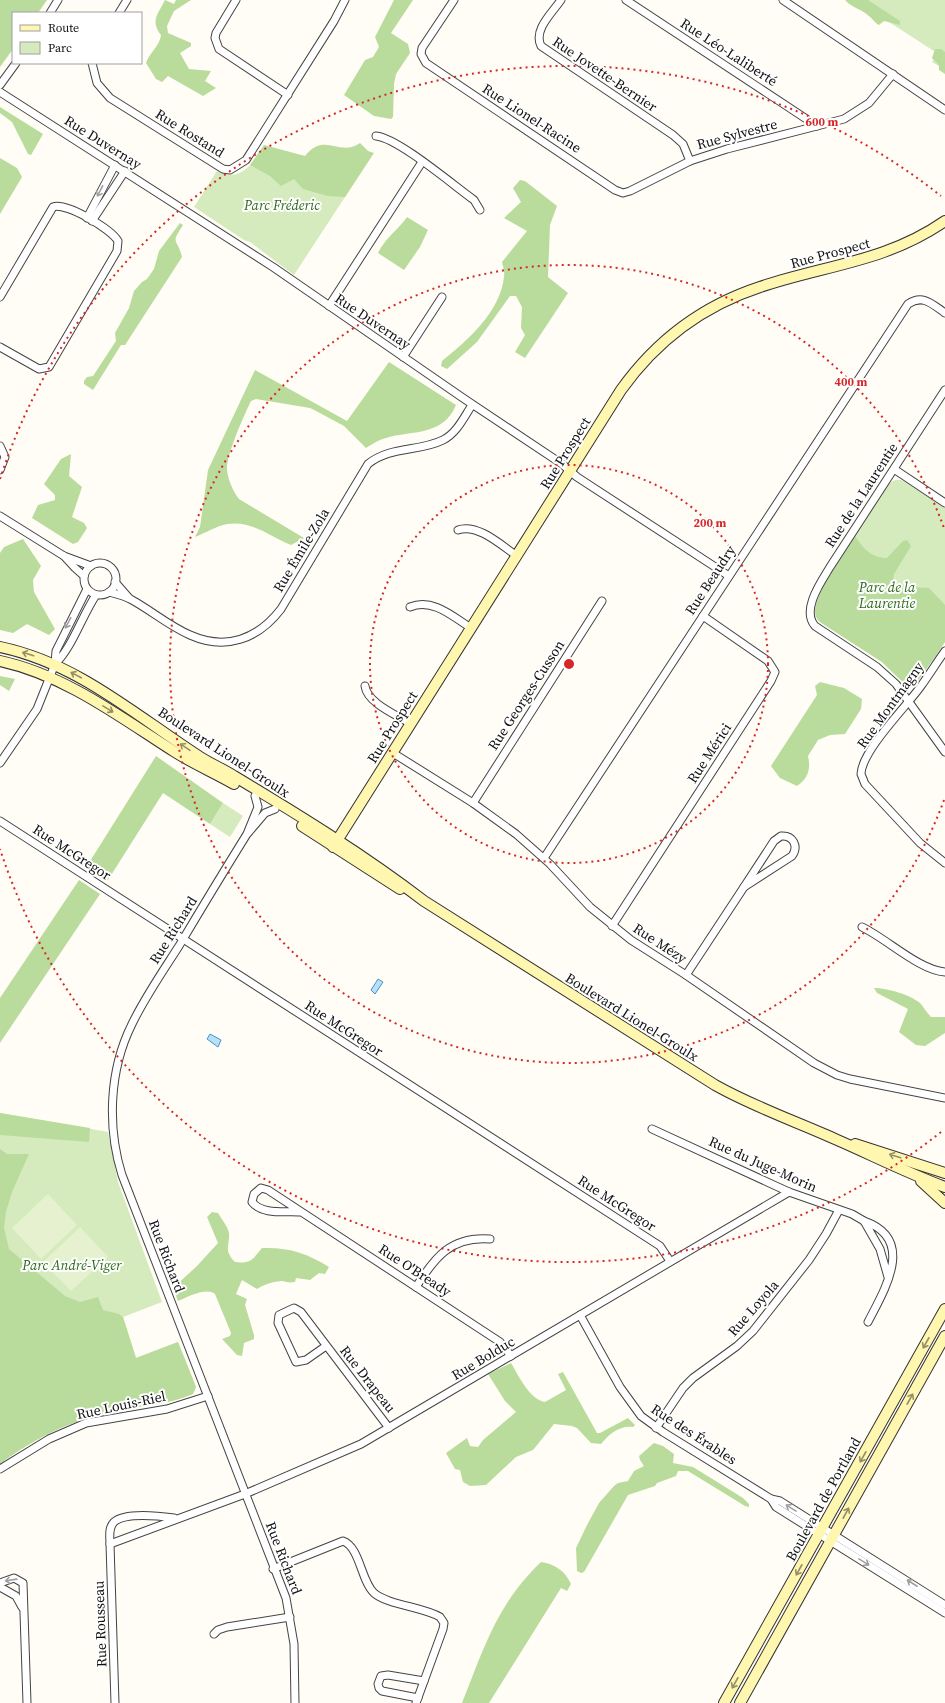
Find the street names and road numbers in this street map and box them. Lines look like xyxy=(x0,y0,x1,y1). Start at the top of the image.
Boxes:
street label: Rue Léo-Laliberté xyxy=(677,13,781,91)
street label: Rue Jovette-Bernier xyxy=(549,31,661,117)
street label: Rue Lionel-Racine xyxy=(479,78,585,158)
street label: Rue Rostand xyxy=(152,104,228,162)
street label: Rue Duvernay xyxy=(61,110,146,174)
street label: Rue Sylvestre xyxy=(694,114,780,154)
street label: Rue Prospect xyxy=(788,233,872,273)
street label: Rue Duvernay xyxy=(331,288,416,354)
street label: Rue Prospect xyxy=(535,413,595,493)
street label: Rue de la Laurentie xyxy=(820,439,902,551)
street label: Rue Émile-Zola xyxy=(268,504,334,596)
street label: Rue Beaudry xyxy=(680,541,740,619)
street label: Rue Georges-Cusson xyxy=(483,636,569,754)
street label: Rue Montmagny xyxy=(852,657,929,752)
street label: Rue Prospect xyxy=(362,687,422,767)
street label: Boulevard Lionel-Groulx xyxy=(154,702,294,803)
street label: Rue Mérici xyxy=(682,719,736,787)
street label: Rue McGregor xyxy=(29,819,115,885)
street label: Rue Richard xyxy=(144,892,202,968)
street label: Rue Mézy xyxy=(629,918,691,968)
street label: Boulevard Lionel-Groulx xyxy=(562,968,703,1066)
street label: Rue McGregor xyxy=(301,995,387,1061)
street label: Rue du Juge-Morin xyxy=(706,1131,821,1197)
street label: Rue McGregor xyxy=(574,1170,660,1236)
street label: Rue Richard xyxy=(144,1217,190,1295)
street label: Rue O'Bready xyxy=(375,1239,456,1301)
street label: Rue Loyola xyxy=(723,1275,784,1341)
street label: Rue Bolduc xyxy=(448,1331,519,1385)
street label: Rue Drapeau xyxy=(335,1341,401,1417)
street label: Rue Louis-Riel xyxy=(75,1386,167,1424)
street label: Rue des Érables xyxy=(647,1399,741,1469)
street label: Boulevard de Portland xyxy=(781,1433,865,1565)
street label: Rue Richard xyxy=(261,1519,307,1597)
street label: Rue Rousseau xyxy=(88,1580,112,1668)

